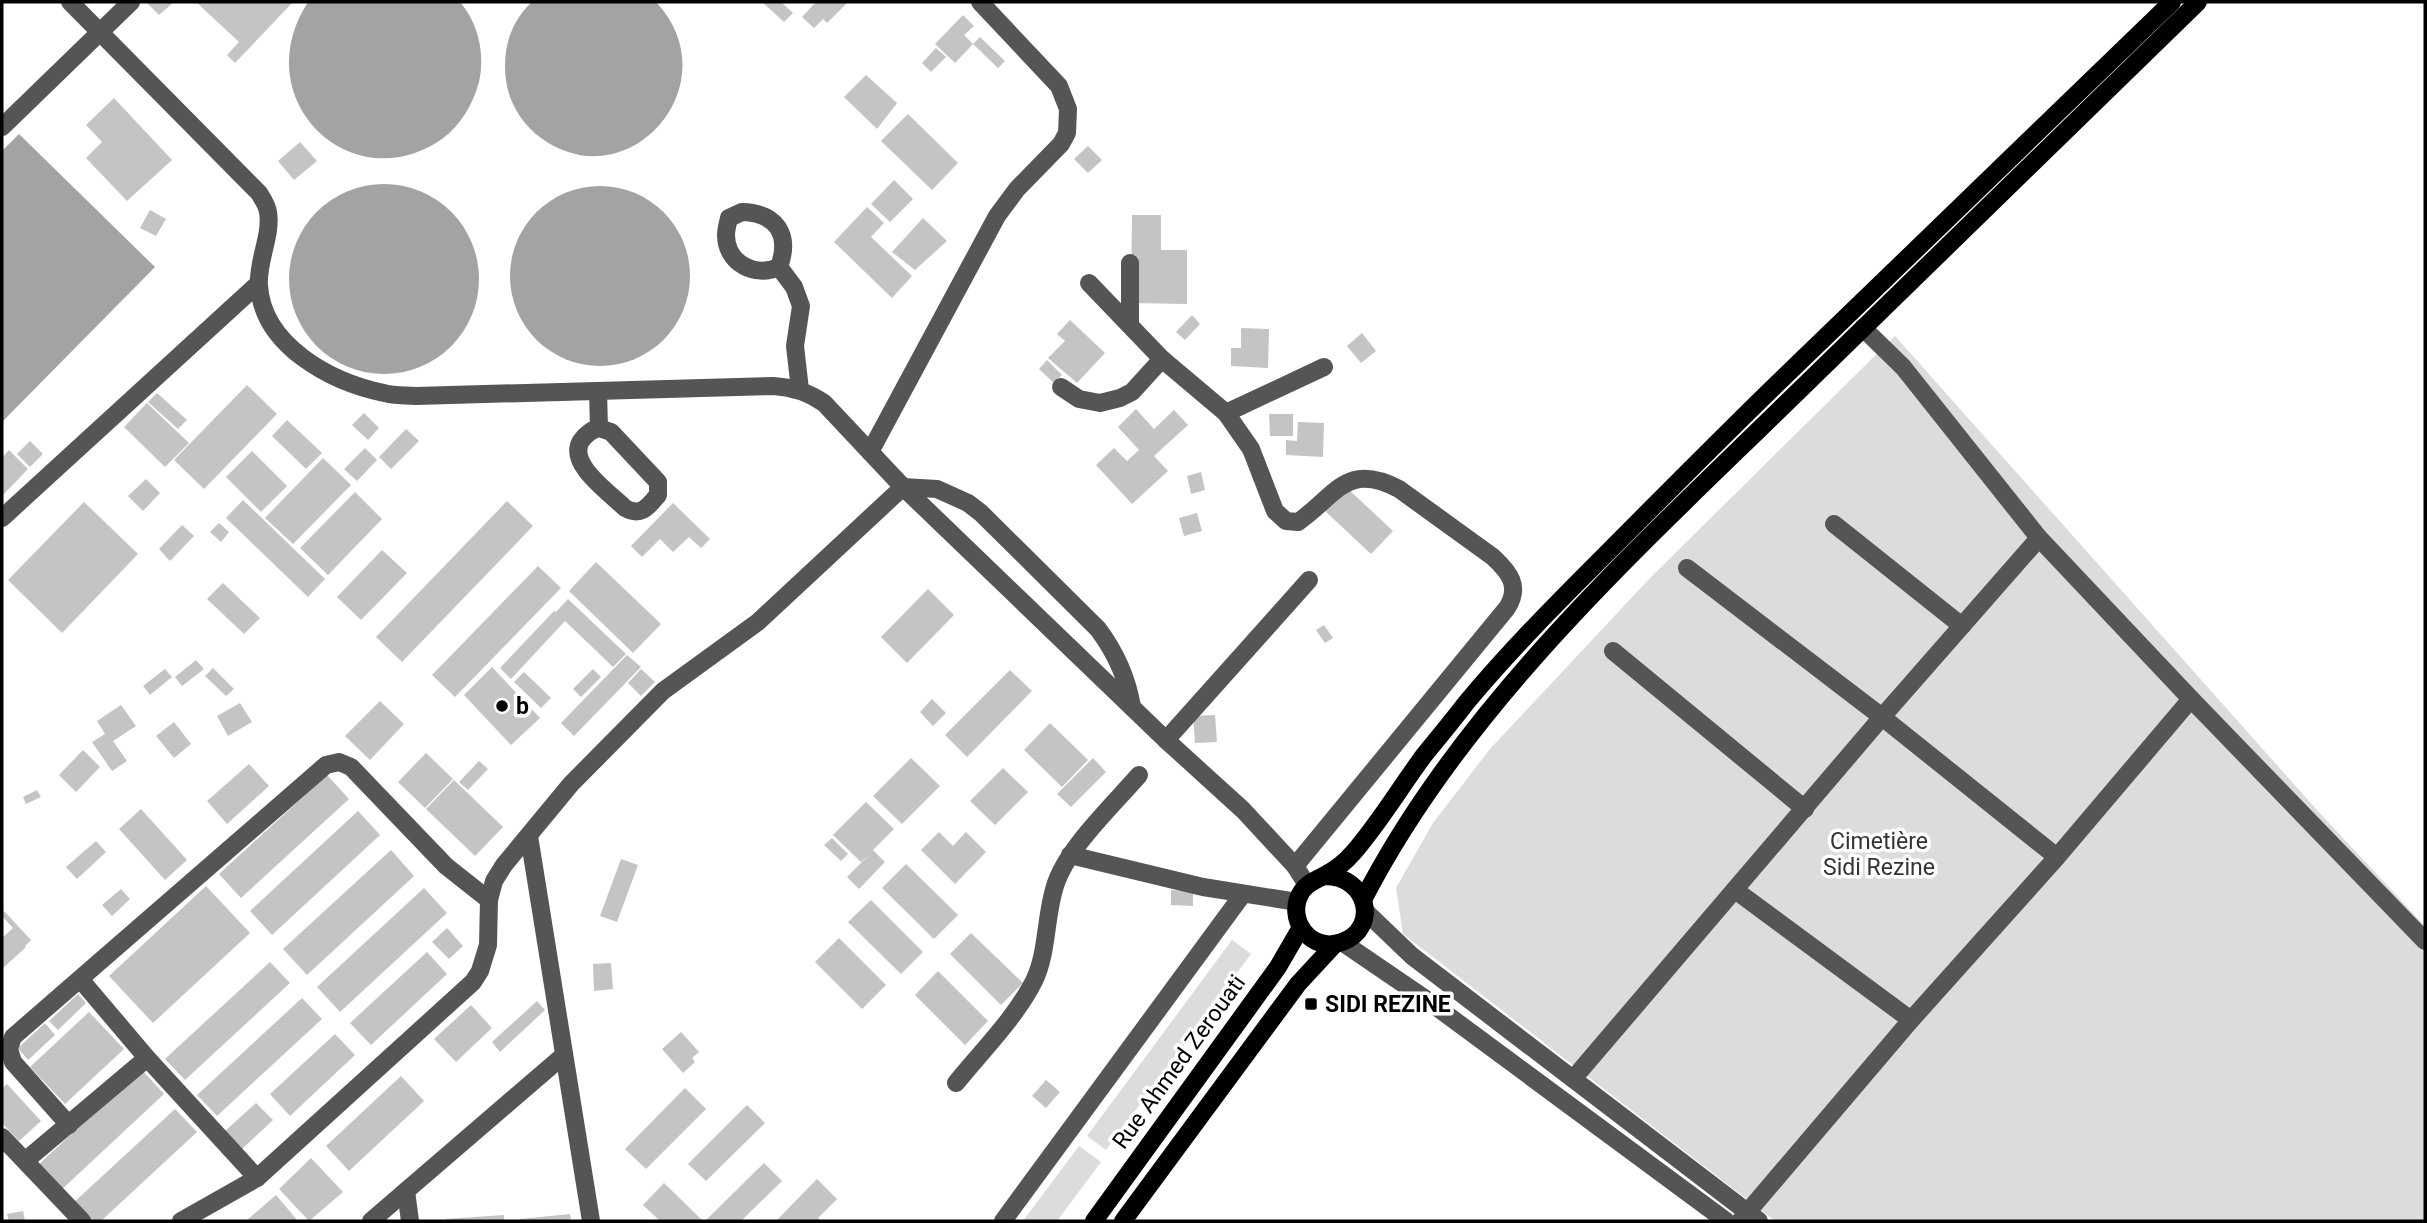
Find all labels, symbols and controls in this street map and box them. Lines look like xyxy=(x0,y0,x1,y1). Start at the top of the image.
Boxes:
place label: b xyxy=(516,693,529,720)
marker: b xyxy=(494,698,510,714)
park label: Cimetière Sidi Rezine xyxy=(1823,828,1935,881)
street label: Rue Ahmed Zerouati xyxy=(1107,970,1251,1154)
place label: SIDI REZINE xyxy=(1325,991,1451,1018)
marker: SIDI REZINE xyxy=(1303,996,1319,1012)

